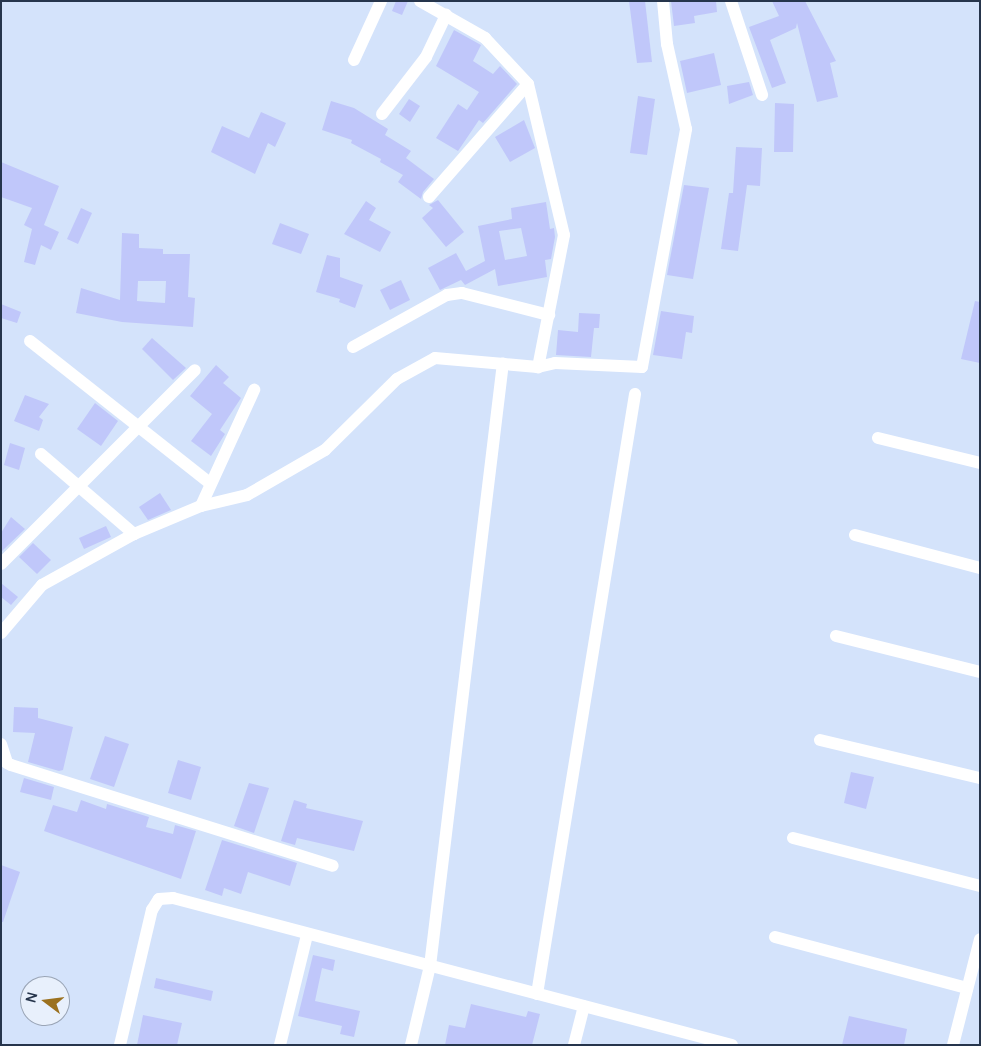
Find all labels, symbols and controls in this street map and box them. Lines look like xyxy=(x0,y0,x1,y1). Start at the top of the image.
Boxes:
north arrow xyxy=(20,976,70,1026)
text: N xyxy=(21,990,41,1005)

